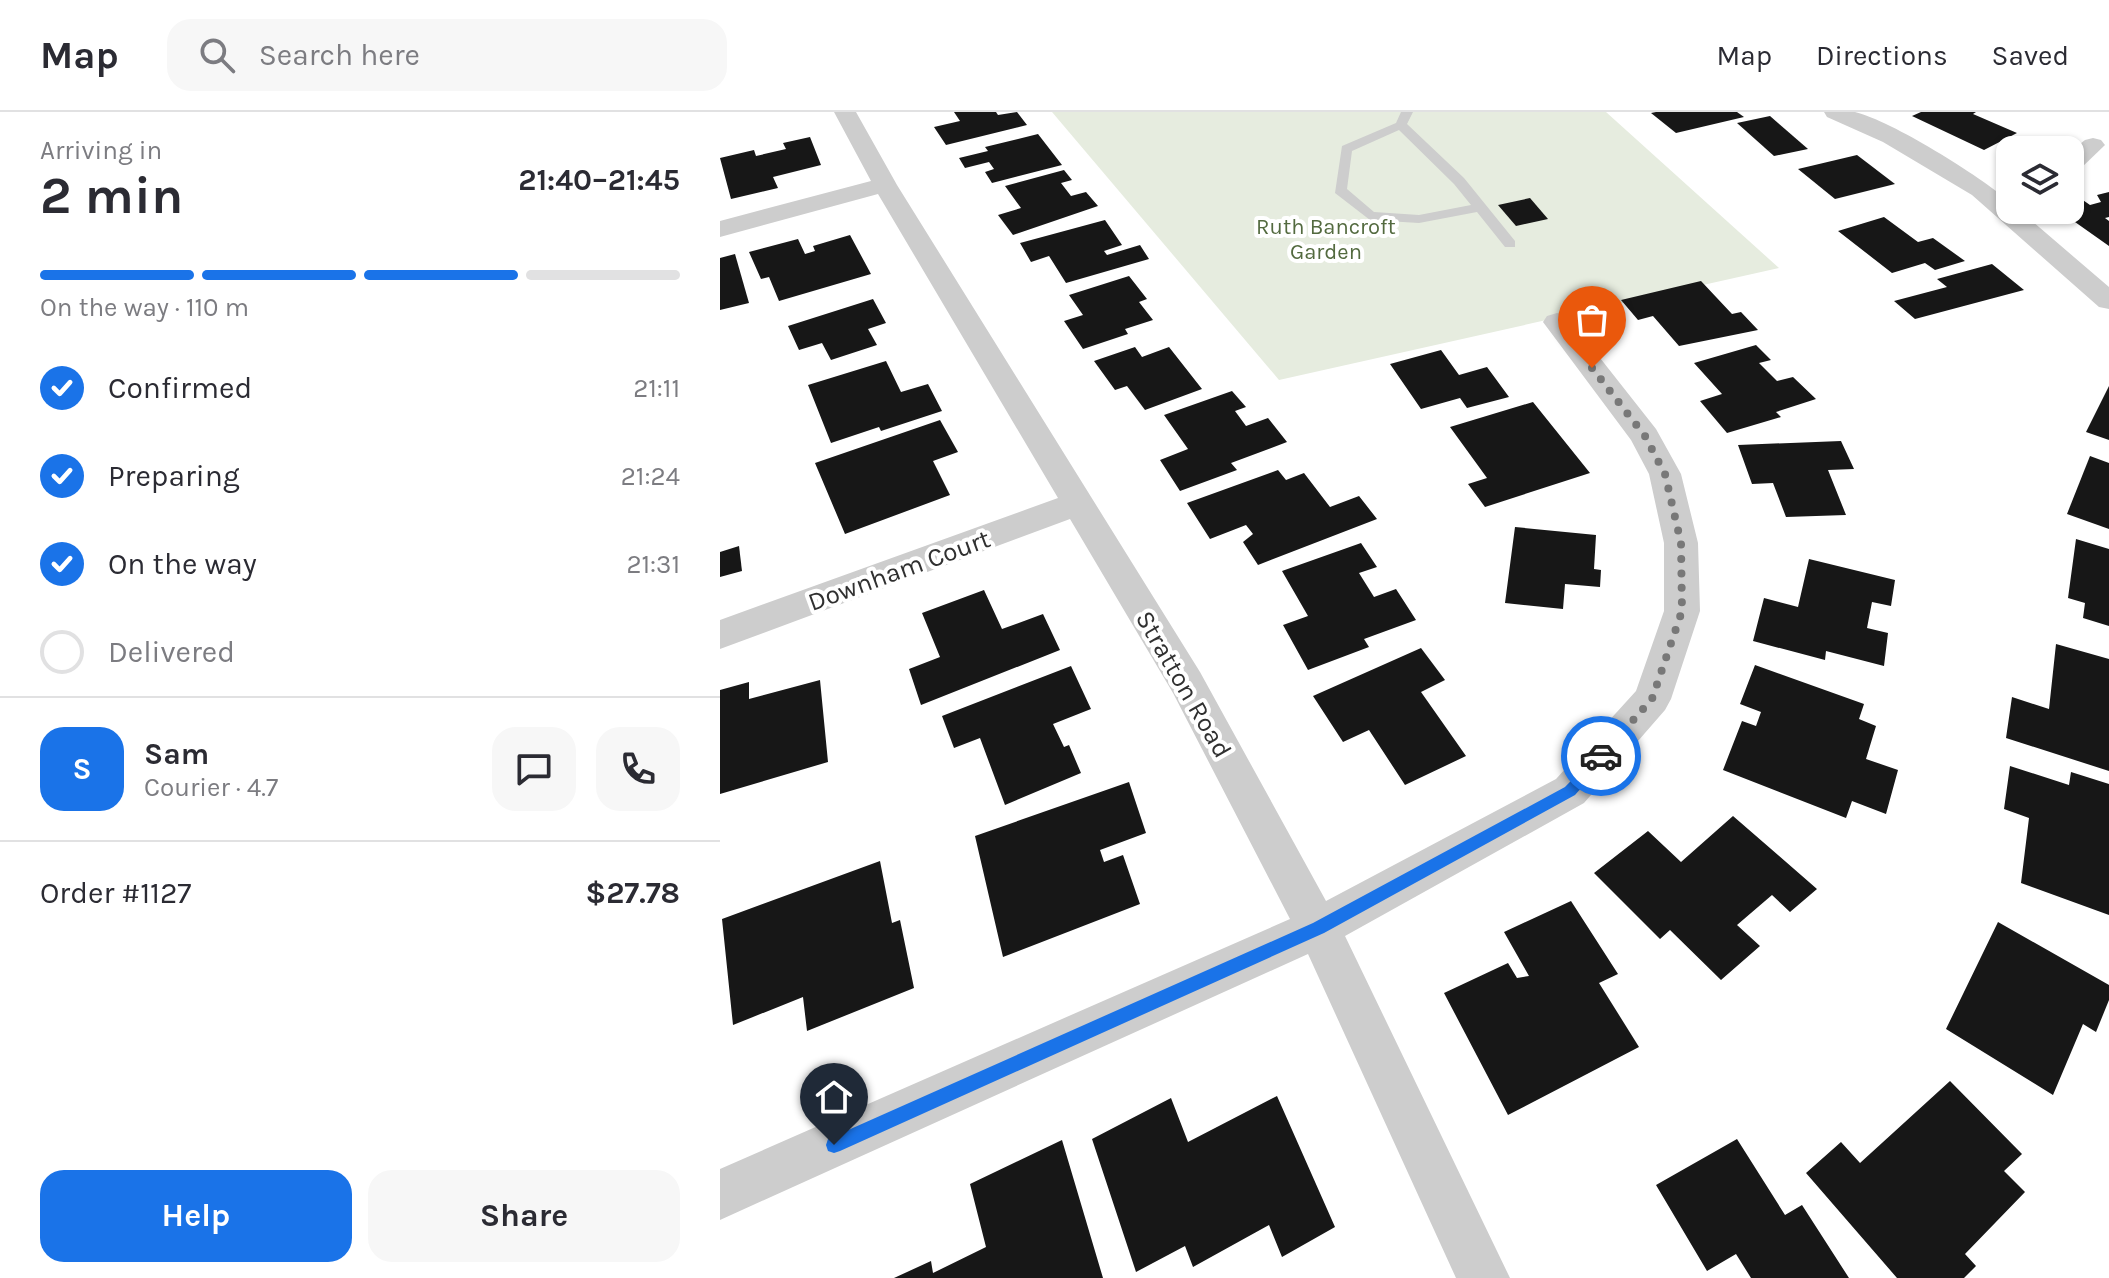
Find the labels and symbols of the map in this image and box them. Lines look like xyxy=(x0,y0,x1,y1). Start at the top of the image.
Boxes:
park label: Ruth Bancroft Garden xyxy=(1256,214,1396,265)
pin xyxy=(1558,286,1626,368)
street label: Downham Court xyxy=(804,523,995,618)
street label: Stratton Road xyxy=(1129,605,1238,763)
courier xyxy=(1561,716,1641,796)
pin xyxy=(800,1063,868,1145)

